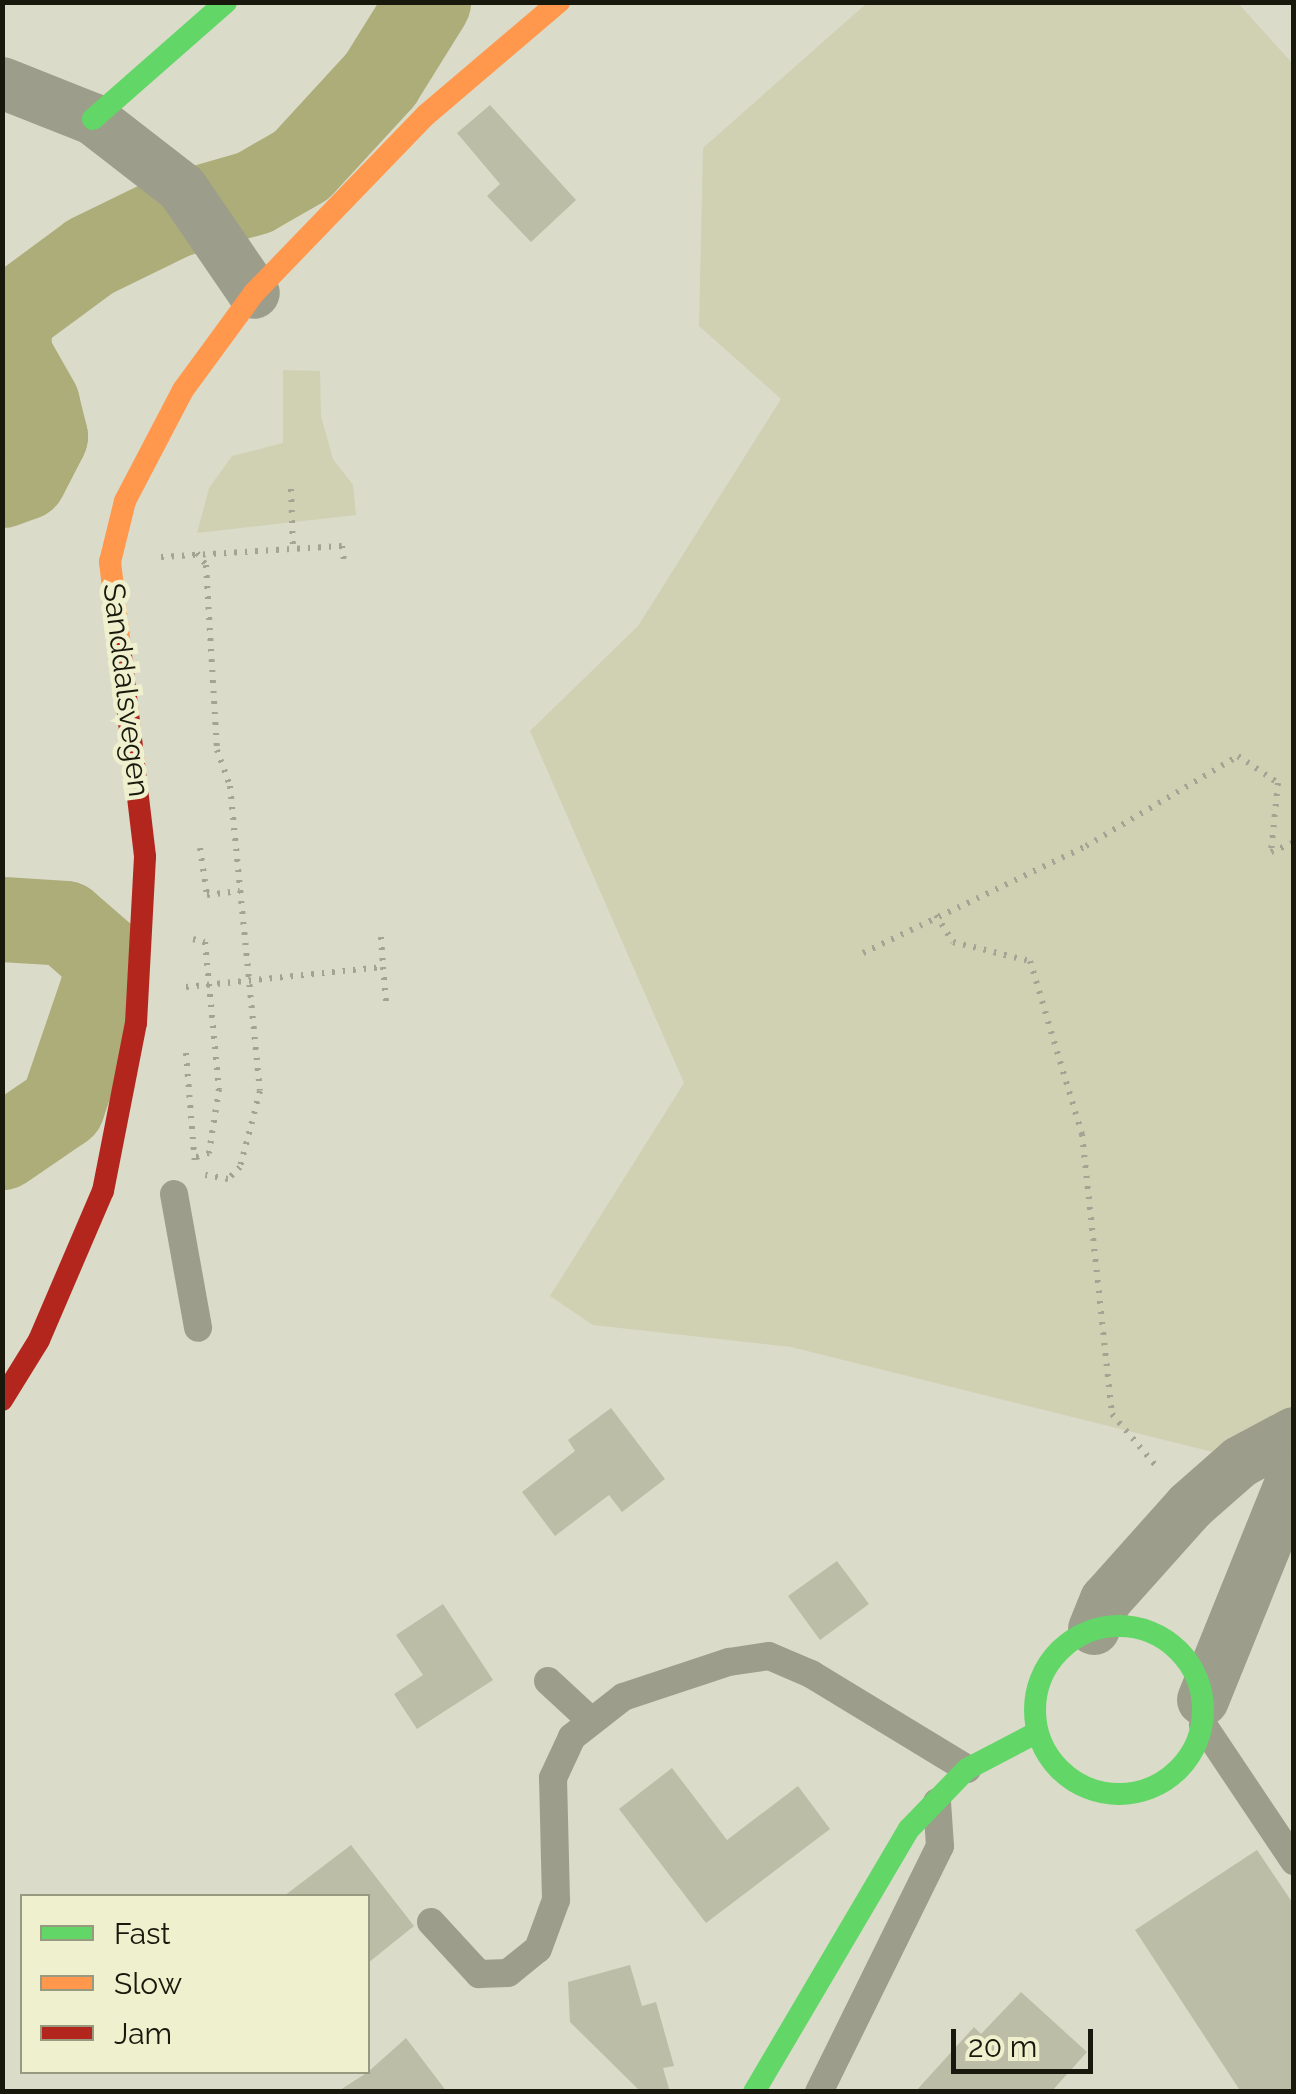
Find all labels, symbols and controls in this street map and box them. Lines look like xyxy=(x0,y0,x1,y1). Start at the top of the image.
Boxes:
street label: Sanddalsvegen xyxy=(95,581,157,799)
legend xyxy=(20,1894,370,2074)
text: Fast xyxy=(114,1916,171,1951)
text: Slow xyxy=(114,1966,182,2001)
scale bar xyxy=(956,2009,1098,2071)
text: Jam xyxy=(114,2016,172,2051)
text: 20 m xyxy=(968,2029,1037,2064)

